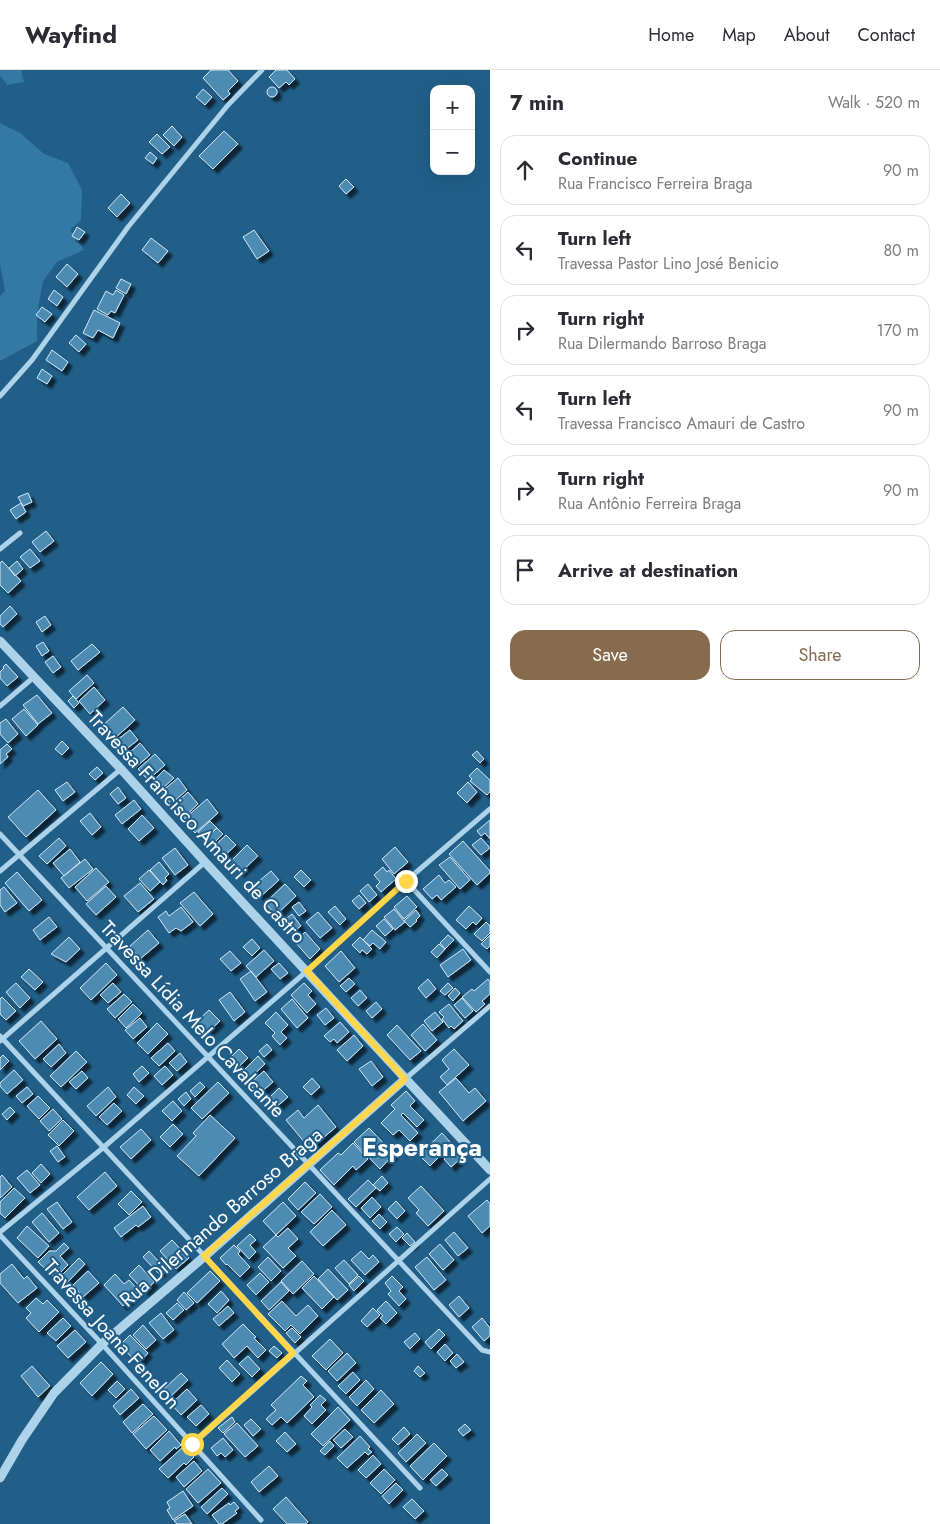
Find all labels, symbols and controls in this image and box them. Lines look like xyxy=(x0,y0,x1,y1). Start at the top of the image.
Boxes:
text: Wayfind xyxy=(25,17,117,52)
text: Home xyxy=(648,22,694,48)
text: Map xyxy=(722,22,756,48)
text: About xyxy=(784,22,829,48)
text: Contact xyxy=(857,22,915,48)
map controls xyxy=(430,85,475,175)
button: + xyxy=(430,85,475,130)
text: 7 min xyxy=(510,88,564,118)
text: Walk · 520 m xyxy=(828,91,920,114)
button: − xyxy=(430,130,475,175)
text: Continue xyxy=(558,145,637,172)
icon: ahead xyxy=(511,156,539,184)
text: 90 m xyxy=(883,159,919,182)
text: Rua Francisco Ferreira Braga xyxy=(558,172,752,195)
text: Turn left xyxy=(558,225,631,252)
icon: left xyxy=(511,236,539,264)
text: 80 m xyxy=(883,239,919,262)
text: Travessa Pastor Lino José Benicio xyxy=(558,252,779,275)
text: Turn right xyxy=(558,305,644,332)
icon: right xyxy=(511,316,539,344)
text: 170 m xyxy=(877,319,919,342)
text: Rua Dilermando Barroso Braga xyxy=(558,332,767,355)
text: Turn left xyxy=(558,385,631,412)
icon: left xyxy=(511,396,539,424)
text: 90 m xyxy=(883,399,919,422)
text: Travessa Francisco Amauri de Castro xyxy=(558,412,805,435)
text: Turn right xyxy=(558,465,644,492)
icon: right xyxy=(511,476,539,504)
text: 90 m xyxy=(883,479,919,502)
text: Rua Antônio Ferreira Braga xyxy=(558,492,741,515)
icon: arrive xyxy=(511,556,539,584)
text: Arrive at destination xyxy=(558,557,738,584)
button: Save xyxy=(510,630,710,680)
button: Share xyxy=(720,630,920,680)
street label: Travessa Francisco Amauri de Castro xyxy=(81,705,313,950)
route end xyxy=(395,870,418,893)
street label: Travessa Lídia Melo Cavalcante xyxy=(93,914,292,1124)
street label: Rua Dilermando Barroso Braga xyxy=(113,1121,329,1314)
district label: Esperança xyxy=(362,1129,482,1165)
street label: Travessa Joana Fenelon xyxy=(36,1253,187,1416)
route start xyxy=(181,1433,204,1456)

